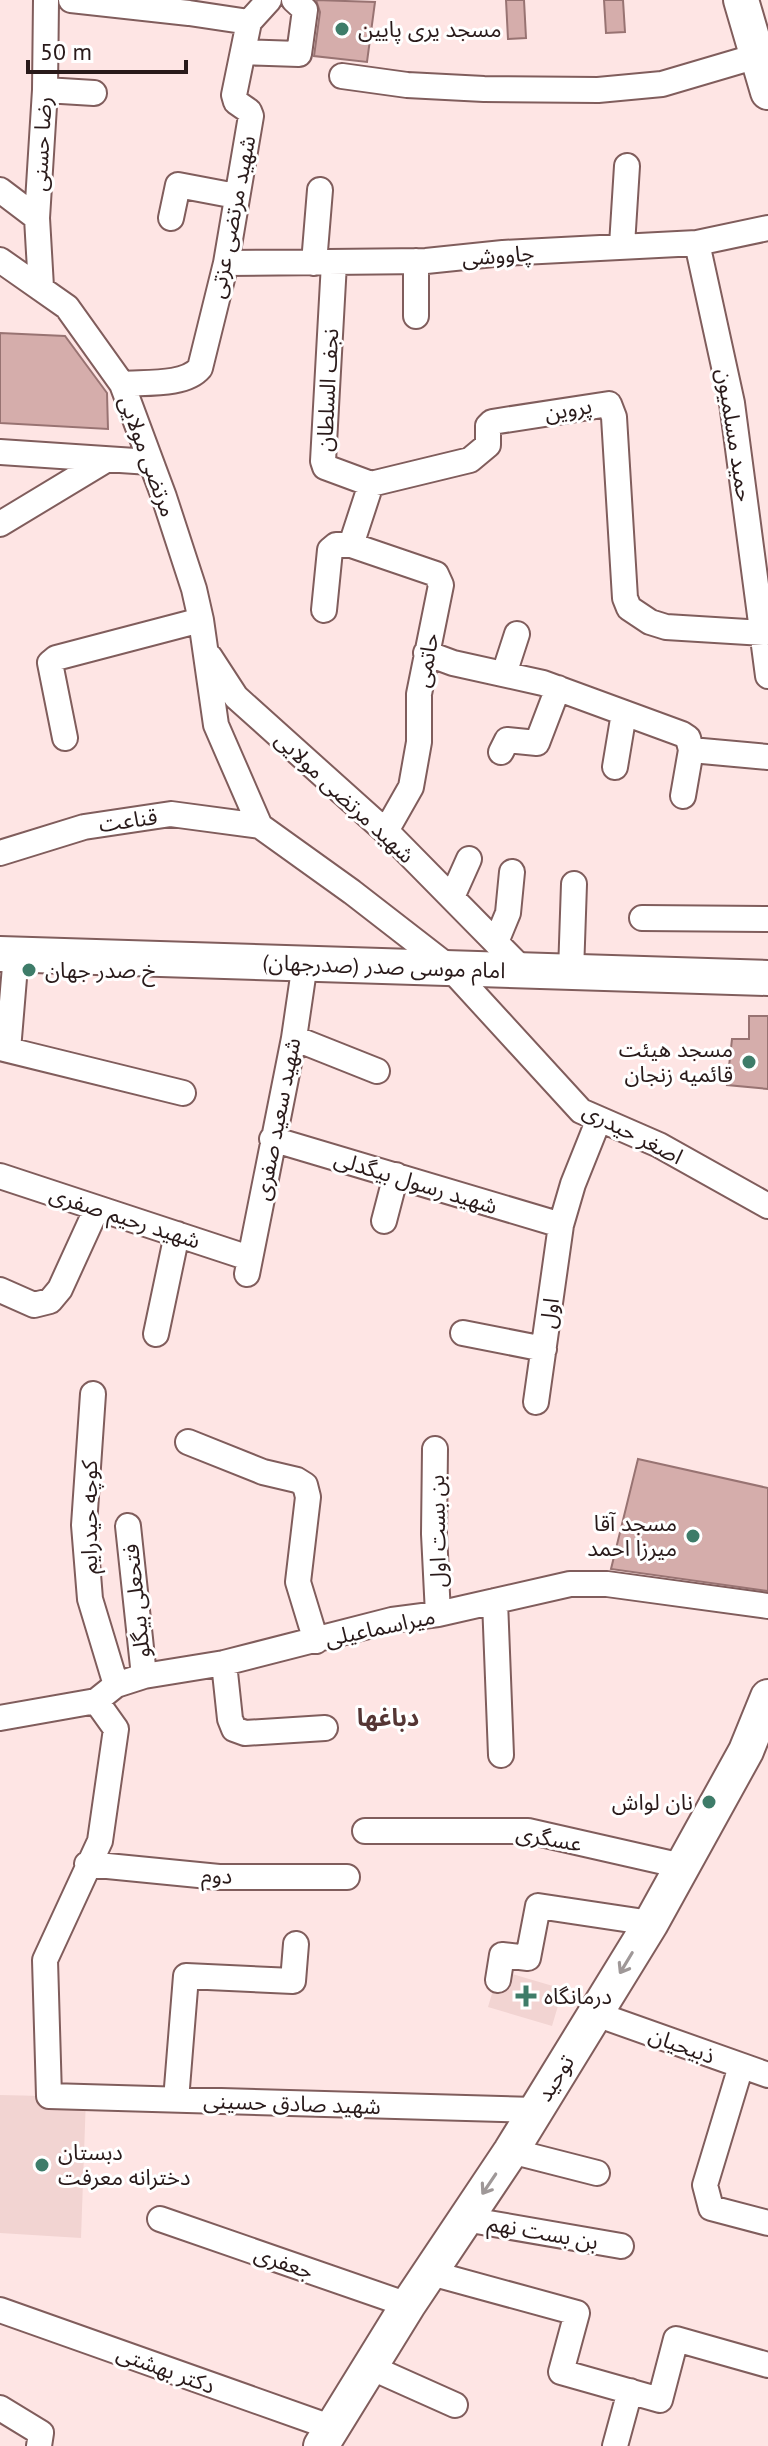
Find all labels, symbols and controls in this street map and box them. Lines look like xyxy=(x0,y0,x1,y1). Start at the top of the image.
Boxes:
place label: مسجد یری پایین xyxy=(358,15,502,44)
marker: مسجد یری پایین xyxy=(333,20,351,38)
scale bar xyxy=(28,24,186,74)
text: 50 m xyxy=(40,36,92,67)
street label: رضا حسنی xyxy=(25,96,57,192)
street label: شهید مرتضی عزتی xyxy=(202,133,262,301)
street label: چاووشی xyxy=(461,239,535,273)
street label: نجف السلطان xyxy=(310,328,344,452)
street label: حمید مسلمیون xyxy=(711,366,759,504)
street label: پروین xyxy=(542,391,594,428)
street label: مرتضی مولایی xyxy=(113,392,183,520)
street label: حاتمی xyxy=(407,631,445,689)
street label: شهید مرتضی مولایی xyxy=(269,725,421,869)
street label: قناعت xyxy=(97,802,159,838)
street label: (صدرجهان) امام موسی صدر xyxy=(262,948,506,987)
place label: خ صدر جهان xyxy=(45,956,156,987)
marker: خ صدر جهان xyxy=(20,961,38,979)
street label: شهید سعید صفری xyxy=(248,1035,306,1203)
place label: مسجد هیئت قائمیه زنجان xyxy=(619,1035,733,1088)
marker: مسجد هیئت قائمیه زنجان xyxy=(740,1053,758,1071)
street label: اصغر حیدری xyxy=(578,1096,688,1170)
street label: شهید رسول بیگدلی xyxy=(331,1144,501,1220)
street label: شهید رحیم صفری xyxy=(45,1179,204,1257)
street label: اول xyxy=(533,1296,565,1330)
street label: کوچه حیدرایم xyxy=(75,1459,106,1574)
street label: بن بست اول xyxy=(422,1474,452,1588)
place label: مسجد آقا میرزا احمد xyxy=(587,1509,677,1562)
marker: مسجد آقا میرزا احمد xyxy=(684,1527,702,1545)
street label: فتحعلی بیگلو xyxy=(116,1543,156,1659)
street label: میراسماعیلی xyxy=(323,1602,437,1652)
district label: دباغها xyxy=(357,1702,419,1733)
place label: نان لواش xyxy=(612,1788,693,1816)
marker: نان لواش xyxy=(700,1793,718,1811)
street label: عسگری xyxy=(514,1818,584,1858)
street label: دوم xyxy=(201,1860,233,1893)
one-way arrow xyxy=(618,1951,634,1974)
place label: درمانگاه xyxy=(544,1982,612,2010)
marker: درمانگاه xyxy=(515,1985,537,2007)
street label: ذبیحیان xyxy=(645,2020,719,2070)
street label: توحید xyxy=(530,2049,580,2107)
street label: شهید صادق حسینی xyxy=(203,2086,381,2120)
place label: دبستان دخترانه معرفت xyxy=(58,2138,191,2191)
marker: دبستان دخترانه معرفت xyxy=(33,2156,51,2174)
one-way arrow xyxy=(481,2172,497,2195)
street label: بن بست نهم xyxy=(485,2209,600,2258)
street label: جعفری xyxy=(251,2239,317,2285)
street label: دکتر بهشتی xyxy=(113,2338,219,2400)

